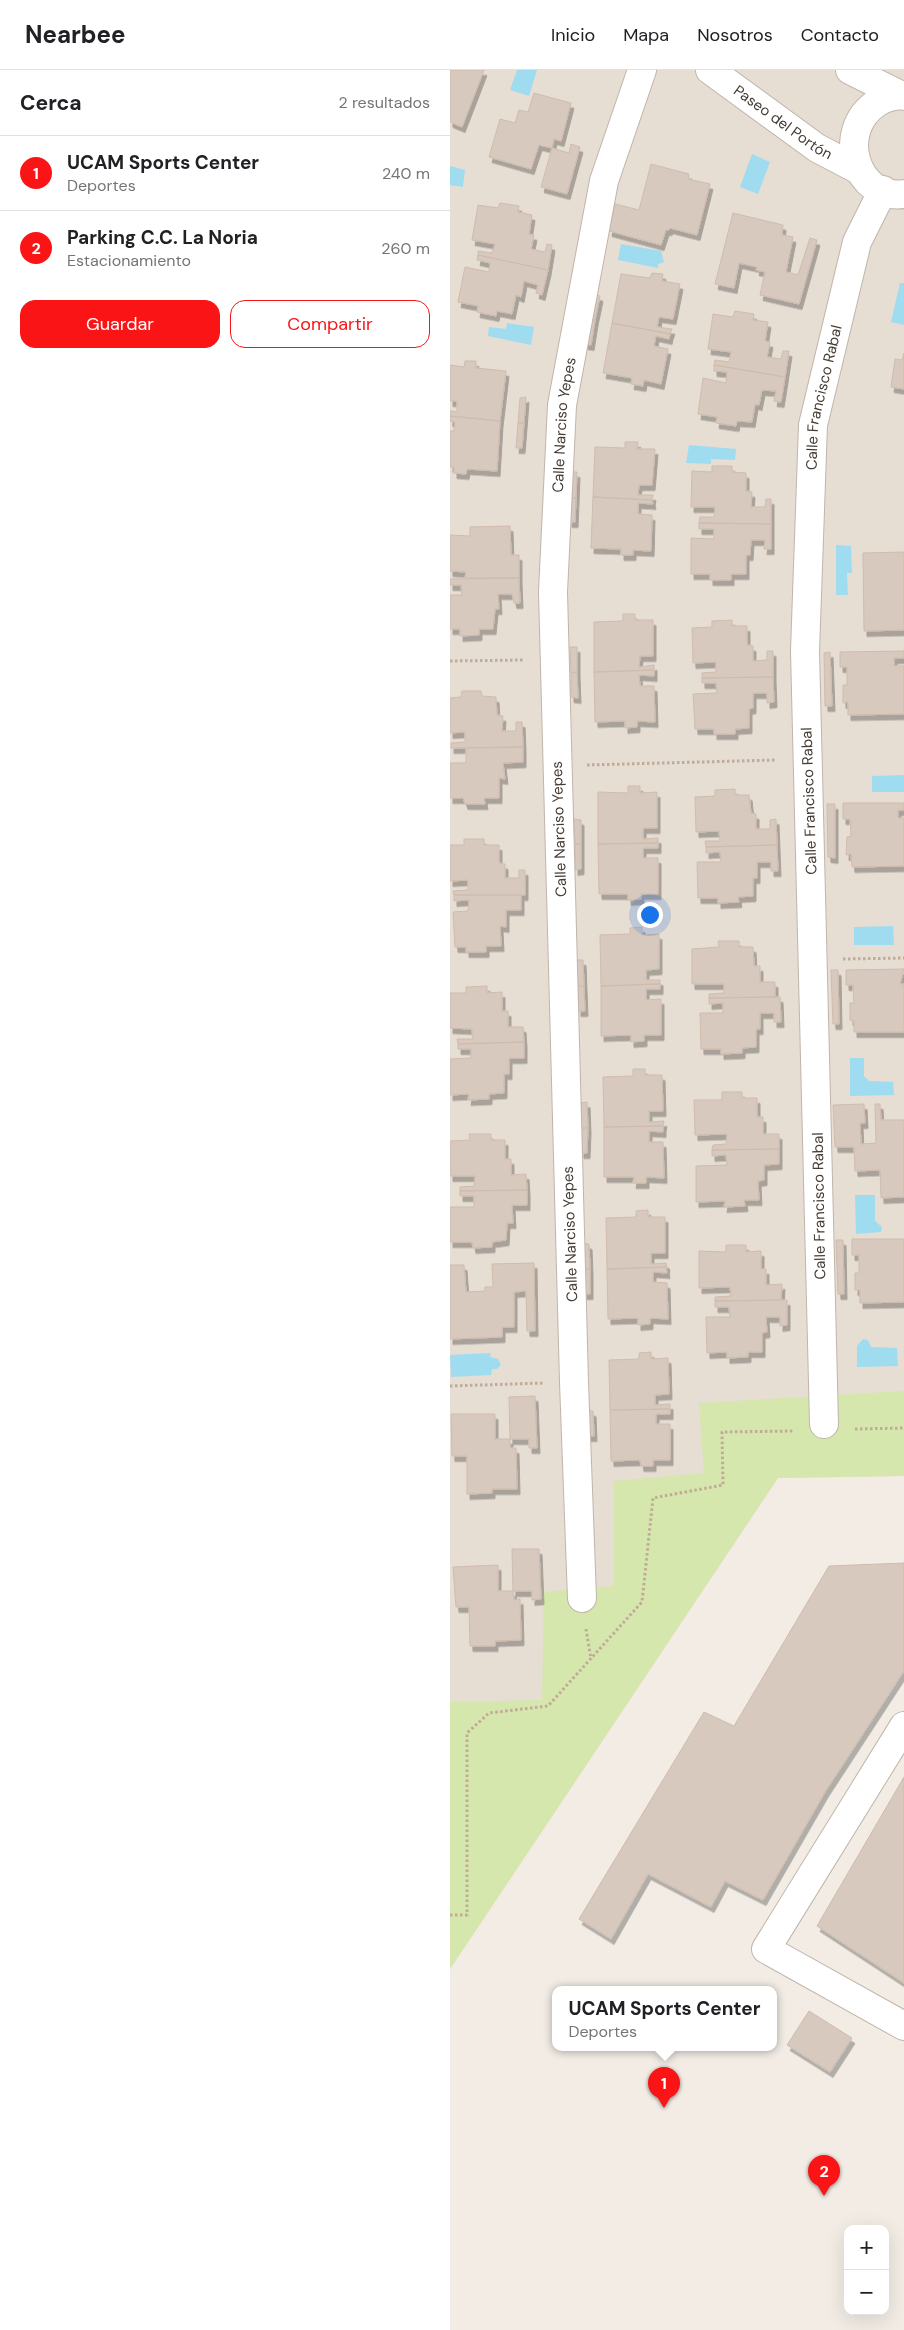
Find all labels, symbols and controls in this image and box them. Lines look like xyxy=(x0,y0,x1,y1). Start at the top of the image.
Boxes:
text: Nearbee xyxy=(25,19,125,50)
text: Inicio xyxy=(551,23,595,47)
text: Mapa xyxy=(623,23,669,47)
text: Nosotros xyxy=(697,23,773,47)
text: Contacto xyxy=(801,23,879,47)
street label: Paseo del Portón xyxy=(730,81,836,164)
text: Cerca xyxy=(20,89,82,117)
text: 2 resultados xyxy=(339,92,430,113)
text: UCAM Sports Center xyxy=(67,150,259,175)
text: 1 xyxy=(33,163,39,184)
text: 240 m xyxy=(382,163,430,184)
text: Deportes xyxy=(67,175,136,196)
text: Parking C.C. La Noria xyxy=(67,225,258,250)
text: 2 xyxy=(31,238,41,259)
text: 260 m xyxy=(381,238,430,259)
text: Estacionamiento xyxy=(67,250,191,271)
button: Guardar xyxy=(20,300,220,348)
button: Compartir xyxy=(230,300,430,348)
street label: Calle Francisco Rabal xyxy=(801,323,847,471)
street label: Calle Narciso Yepes xyxy=(548,356,581,493)
street label: Calle Francisco Rabal xyxy=(796,727,822,875)
street label: Calle Narciso Yepes xyxy=(547,761,571,897)
your location xyxy=(637,902,663,928)
street label: Calle Francisco Rabal xyxy=(808,1132,830,1280)
street label: Calle Narciso Yepes xyxy=(558,1166,582,1302)
popup xyxy=(552,1986,777,2051)
text: UCAM Sports Center xyxy=(568,1996,761,2021)
text: Deportes xyxy=(568,2021,637,2042)
pin: 1 xyxy=(648,2067,680,2108)
pin: 2 xyxy=(808,2155,840,2196)
map controls xyxy=(844,2225,889,2315)
button: + xyxy=(844,2225,889,2270)
button: − xyxy=(844,2270,889,2315)

